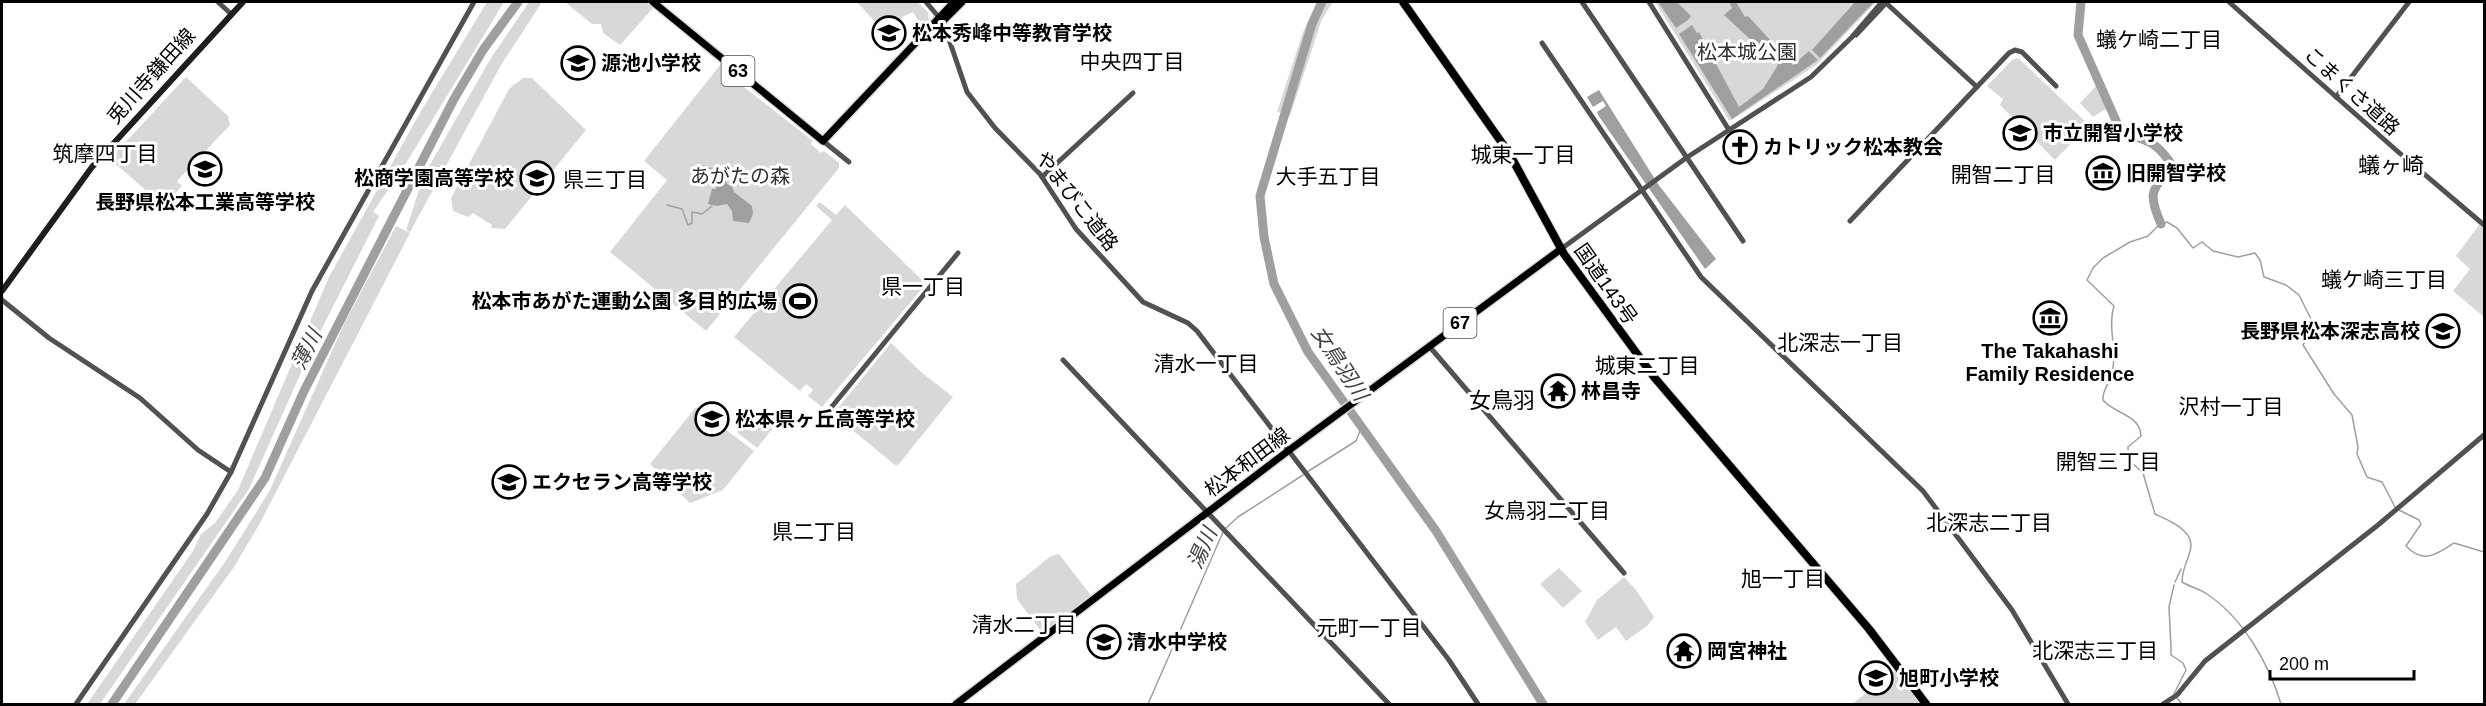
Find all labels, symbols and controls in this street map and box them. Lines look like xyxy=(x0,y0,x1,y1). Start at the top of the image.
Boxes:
school or university icon: 松本秀峰中等教育学校 xyxy=(871,15,907,51)
place label: 松本秀峰中等教育学校 xyxy=(912,22,1112,44)
street label: 兎川寺鎌田線 xyxy=(103,24,199,128)
district label: 蟻ケ崎二丁目 xyxy=(2096,28,2222,51)
park label: 松本城公園 xyxy=(1697,41,1797,63)
street label: こまくさ道路 xyxy=(2300,43,2404,139)
school or university icon: 源池小学校 xyxy=(560,45,596,81)
district label: 中央四丁目 xyxy=(1080,50,1185,73)
place label: 源池小学校 xyxy=(601,52,701,74)
road number: 63 xyxy=(722,56,754,86)
school or university icon: 市立開智小学校 xyxy=(2002,115,2038,151)
place label: 市立開智小学校 xyxy=(2043,122,2183,144)
church icon: カトリック松本教会 xyxy=(1722,129,1758,165)
place label: カトリック松本教会 xyxy=(1763,136,1943,158)
district label: 筑摩四丁目 xyxy=(53,142,158,165)
district label: 城東一丁目 xyxy=(1471,143,1576,166)
street label: やまびこ道路 xyxy=(1031,147,1123,255)
school or university icon: 長野県松本工業高等学校 xyxy=(187,151,223,187)
district label: 蟻ヶ崎 xyxy=(2358,153,2424,178)
museum icon: 旧開智学校 xyxy=(2085,155,2121,191)
school or university icon: 松商学園高等学校 xyxy=(519,160,555,196)
place label: 旧開智学校 xyxy=(2126,162,2226,184)
district label: 開智二丁目 xyxy=(1951,163,2056,186)
park label: あがたの森 xyxy=(690,165,790,187)
district label: 大手五丁目 xyxy=(1276,165,1381,188)
place label: 松商学園高等学校 xyxy=(354,167,514,189)
district label: 県三丁目 xyxy=(563,168,647,191)
place label: 長野県松本工業高等学校 xyxy=(95,191,315,213)
street label: 国道143号 xyxy=(1570,239,1642,329)
district label: 蟻ケ崎三丁目 xyxy=(2321,268,2447,291)
district label: 県一丁目 xyxy=(881,275,965,298)
sports icon: 松本市あがた運動公園 多目的広場 xyxy=(782,283,818,319)
place label: 松本市あがた運動公園 多目的広場 xyxy=(471,290,777,312)
museum icon: The Takahashi Family Residence xyxy=(2032,300,2068,336)
road number: 67 xyxy=(1444,308,1476,338)
school or university icon: 長野県松本深志高校 xyxy=(2425,313,2461,349)
place label: 長野県松本深志高校 xyxy=(2240,320,2420,342)
water label: 女鳥羽川 xyxy=(1307,322,1374,406)
water label: 薄川 xyxy=(286,323,327,373)
district label: 北深志一丁目 xyxy=(1777,331,1903,354)
place label: The Takahashi Family Residence xyxy=(1966,340,2134,385)
district label: 清水一丁目 xyxy=(1154,352,1259,375)
district label: 城東二丁目 xyxy=(1595,354,1700,377)
temple icon: 林昌寺 xyxy=(1540,373,1576,409)
place label: 林昌寺 xyxy=(1581,380,1641,402)
district label: 女鳥羽 xyxy=(1469,388,1535,413)
district label: 沢村一丁目 xyxy=(2179,395,2284,418)
school or university icon: 松本県ヶ丘高等学校 xyxy=(694,401,730,437)
place label: 松本県ヶ丘高等学校 xyxy=(735,408,915,430)
street label: 松本和田線 xyxy=(1200,423,1294,501)
district label: 開智三丁目 xyxy=(2056,450,2161,473)
school or university icon: エクセラン高等学校 xyxy=(491,464,527,500)
place label: エクセラン高等学校 xyxy=(532,471,712,493)
district label: 女鳥羽二丁目 xyxy=(1484,499,1610,522)
district label: 北深志二丁目 xyxy=(1926,511,2052,534)
district label: 県二丁目 xyxy=(772,520,856,543)
water label: 湯川 xyxy=(1183,522,1222,572)
district label: 旭一丁目 xyxy=(1741,567,1825,590)
district label: 清水二丁目 xyxy=(972,613,1077,636)
district label: 元町一丁目 xyxy=(1317,616,1422,639)
school or university icon: 清水中学校 xyxy=(1086,624,1122,660)
place label: 清水中学校 xyxy=(1127,631,1227,653)
temple icon: 岡宮神社 xyxy=(1666,633,1702,669)
district label: 北深志三丁目 xyxy=(2032,639,2158,662)
place label: 岡宮神社 xyxy=(1707,640,1787,662)
scale bar xyxy=(2270,643,2414,681)
text: 200 m xyxy=(2279,654,2329,674)
school or university icon: 旭町小学校 xyxy=(1858,660,1894,696)
place label: 旭町小学校 xyxy=(1899,667,1999,689)

